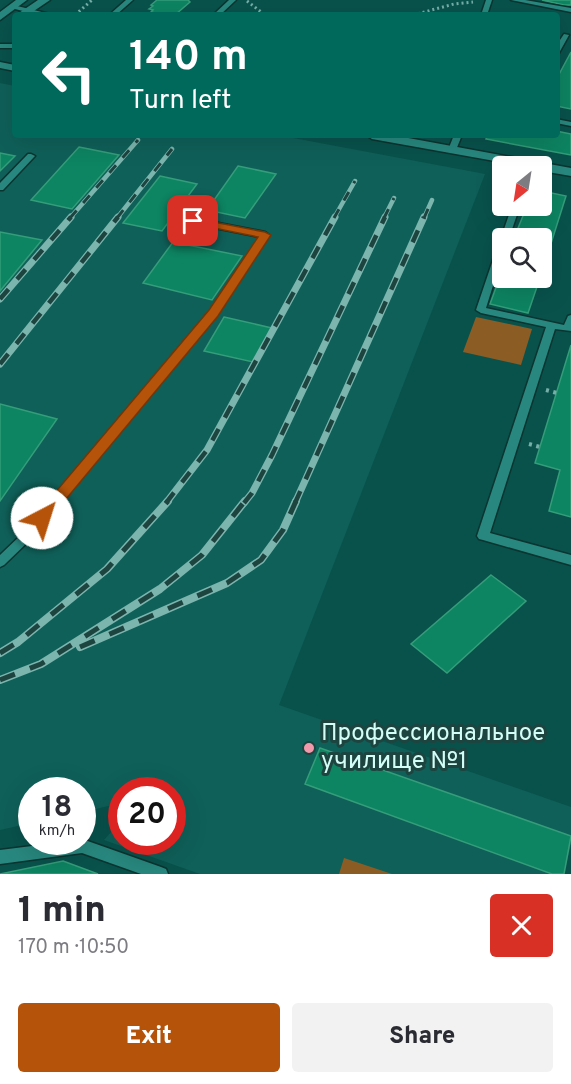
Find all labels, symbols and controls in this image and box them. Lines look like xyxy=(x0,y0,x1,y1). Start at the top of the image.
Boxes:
text: 140 m xyxy=(129,32,248,85)
icon: left xyxy=(30,36,108,114)
text: Turn left xyxy=(129,84,231,118)
north arrow xyxy=(492,156,552,216)
map controls xyxy=(492,156,552,288)
pin xyxy=(167,195,218,246)
icon: arrive xyxy=(176,204,209,237)
button: search xyxy=(492,228,552,288)
position arrow xyxy=(10,486,74,550)
place label: Профессиональное училище №1 xyxy=(321,719,545,777)
marker: Профессиональное училище №1 xyxy=(302,741,316,755)
speed limit sign: 20 xyxy=(108,777,186,855)
text: 18 xyxy=(42,790,72,827)
text: km/h xyxy=(39,822,75,841)
text: 1 min xyxy=(18,889,106,935)
button: close xyxy=(490,894,553,957)
text: 170 m · 10:50 xyxy=(18,935,129,961)
button: Exit xyxy=(18,1003,280,1072)
button: Share xyxy=(292,1003,553,1072)

